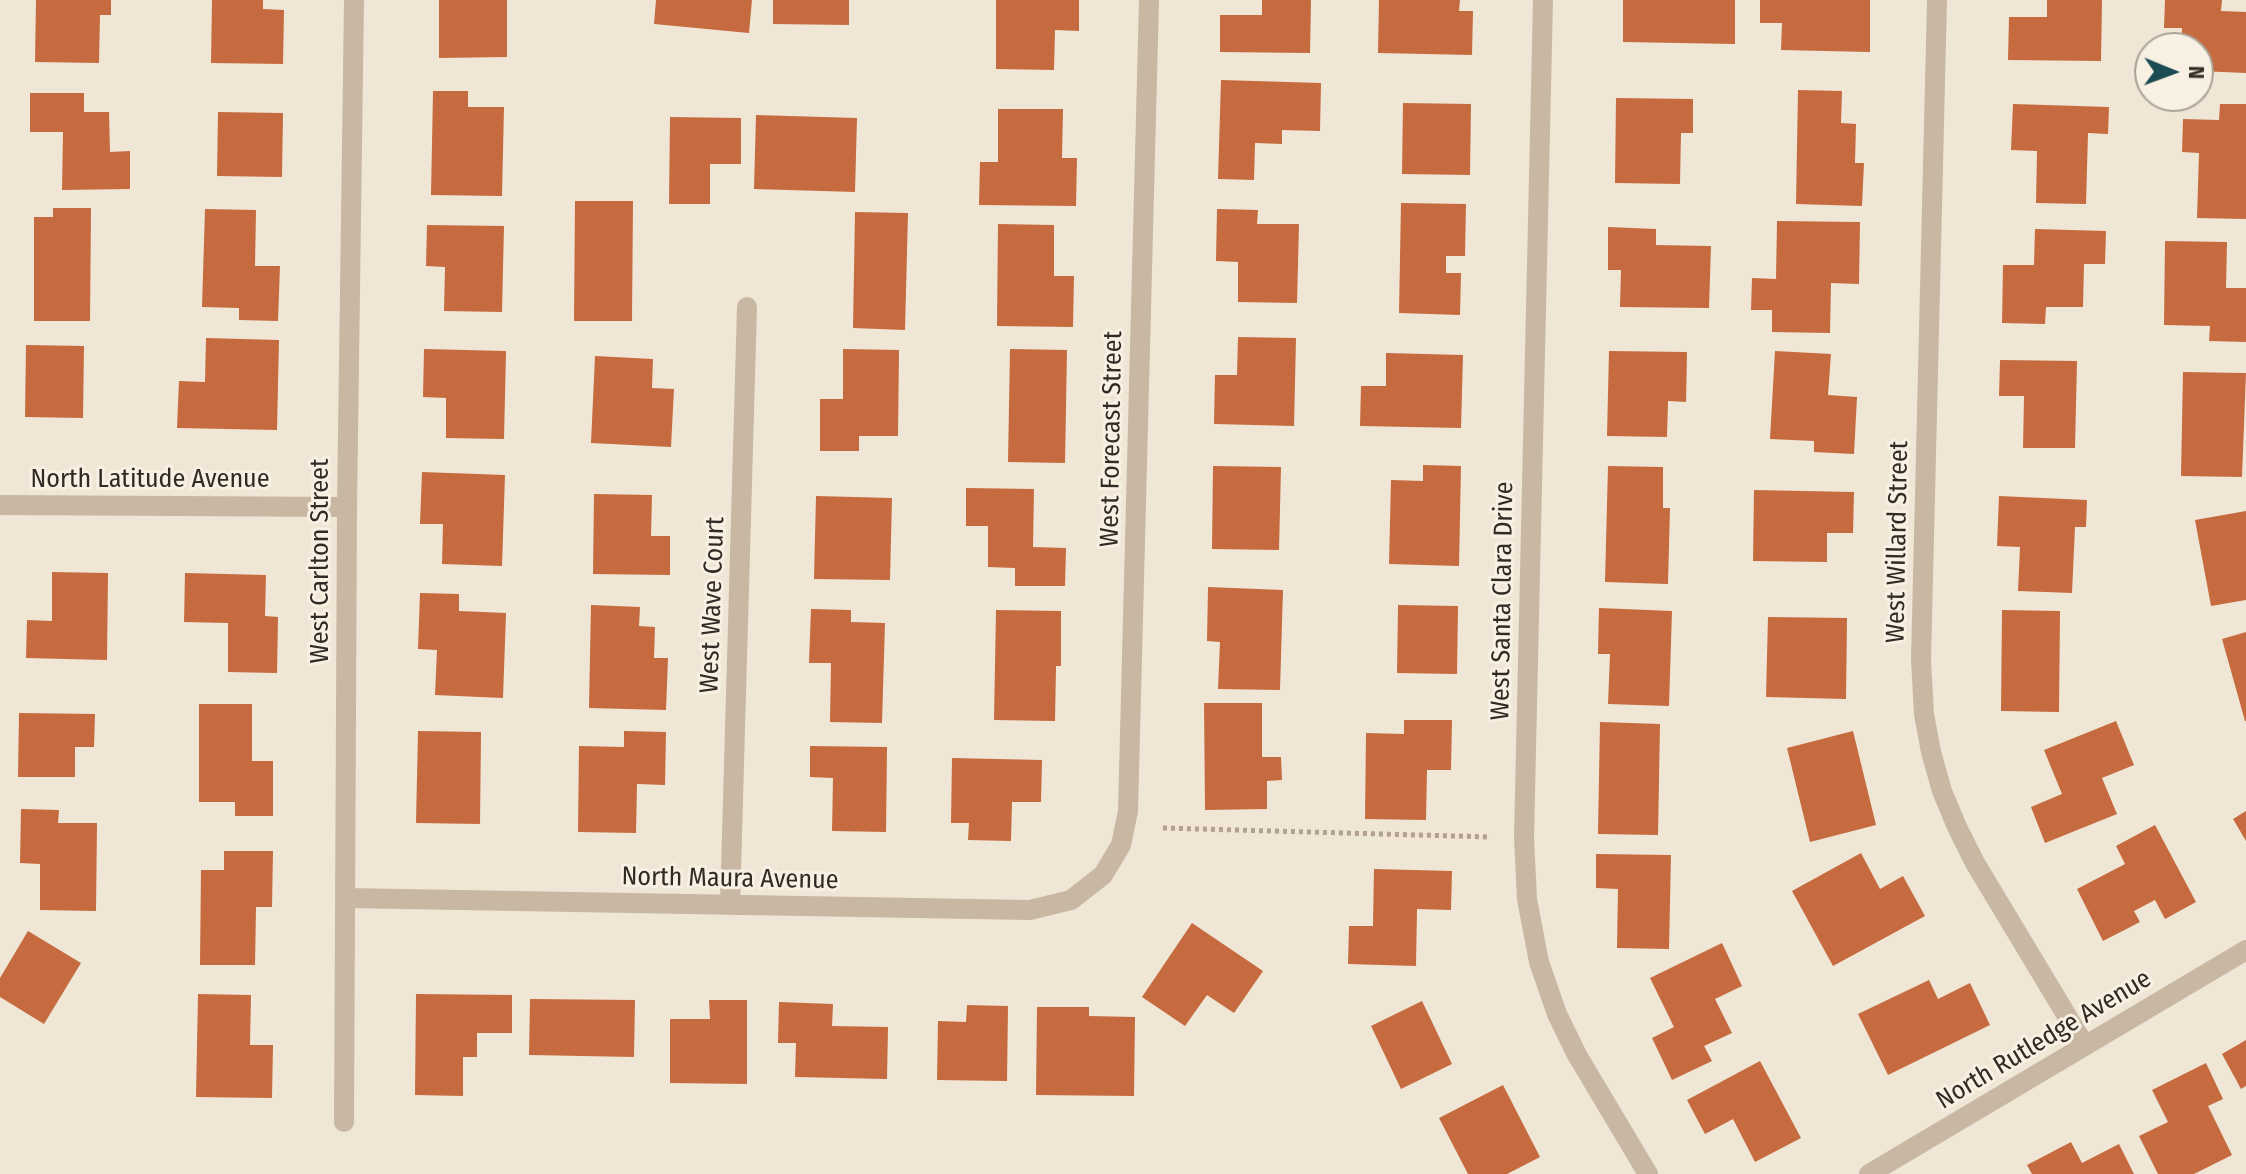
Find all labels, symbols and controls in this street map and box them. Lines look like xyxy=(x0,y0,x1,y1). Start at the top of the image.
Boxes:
north arrow xyxy=(2134,32,2214,112)
text: N xyxy=(2183,66,2210,79)
street label: West Forecast Street xyxy=(1095,331,1129,547)
street label: West Willard Street xyxy=(1881,441,1915,643)
street label: West Carlton Street xyxy=(305,459,337,663)
street label: North Latitude Avenue xyxy=(30,464,270,496)
street label: West Santa Clara Drive xyxy=(1485,481,1521,721)
street label: West Wave Court xyxy=(694,516,732,694)
street label: North Maura Avenue xyxy=(621,862,839,896)
street label: North Rutledge Avenue xyxy=(1931,963,2157,1117)

